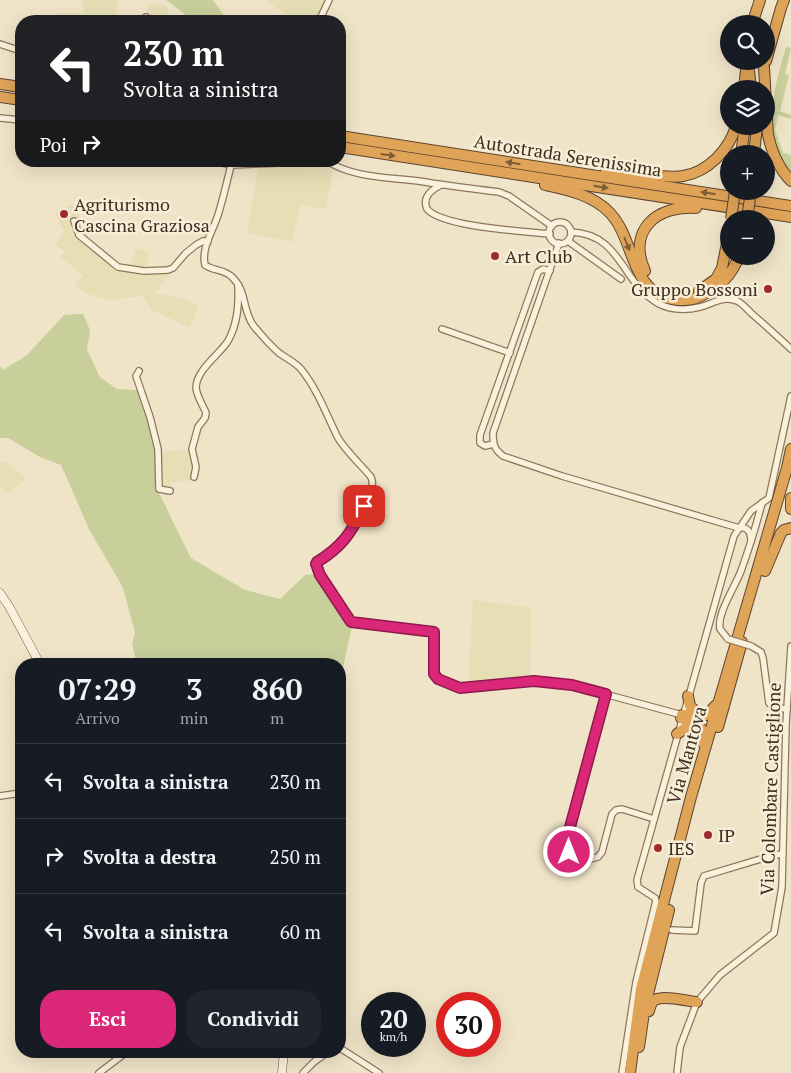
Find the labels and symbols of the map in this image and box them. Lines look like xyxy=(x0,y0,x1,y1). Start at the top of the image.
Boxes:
street label: Autostrada Serenissima xyxy=(472,128,664,182)
one-way arrow xyxy=(381,151,397,159)
one-way arrow xyxy=(505,158,521,166)
one-way arrow xyxy=(593,184,609,192)
one-way arrow xyxy=(700,188,716,196)
place label: Agriturismo Cascina Graziosa xyxy=(74,192,210,237)
marker: Agriturismo Cascina Graziosa xyxy=(58,208,70,220)
one-way arrow xyxy=(623,237,631,252)
place label: Art Club xyxy=(505,244,573,268)
marker: Art Club xyxy=(489,250,501,262)
place label: Gruppo Bossoni xyxy=(631,277,758,301)
marker: Gruppo Bossoni xyxy=(762,283,774,295)
pin xyxy=(343,485,385,527)
street label: Via Colombare Castiglione xyxy=(754,682,786,896)
street label: Via Mantova xyxy=(661,703,711,807)
place label: IP xyxy=(718,823,735,847)
position arrow xyxy=(542,825,594,877)
marker: IP xyxy=(702,829,714,841)
place label: IES xyxy=(668,836,694,860)
marker: IES xyxy=(652,842,664,854)
speed limit sign: 30 xyxy=(436,992,501,1057)

